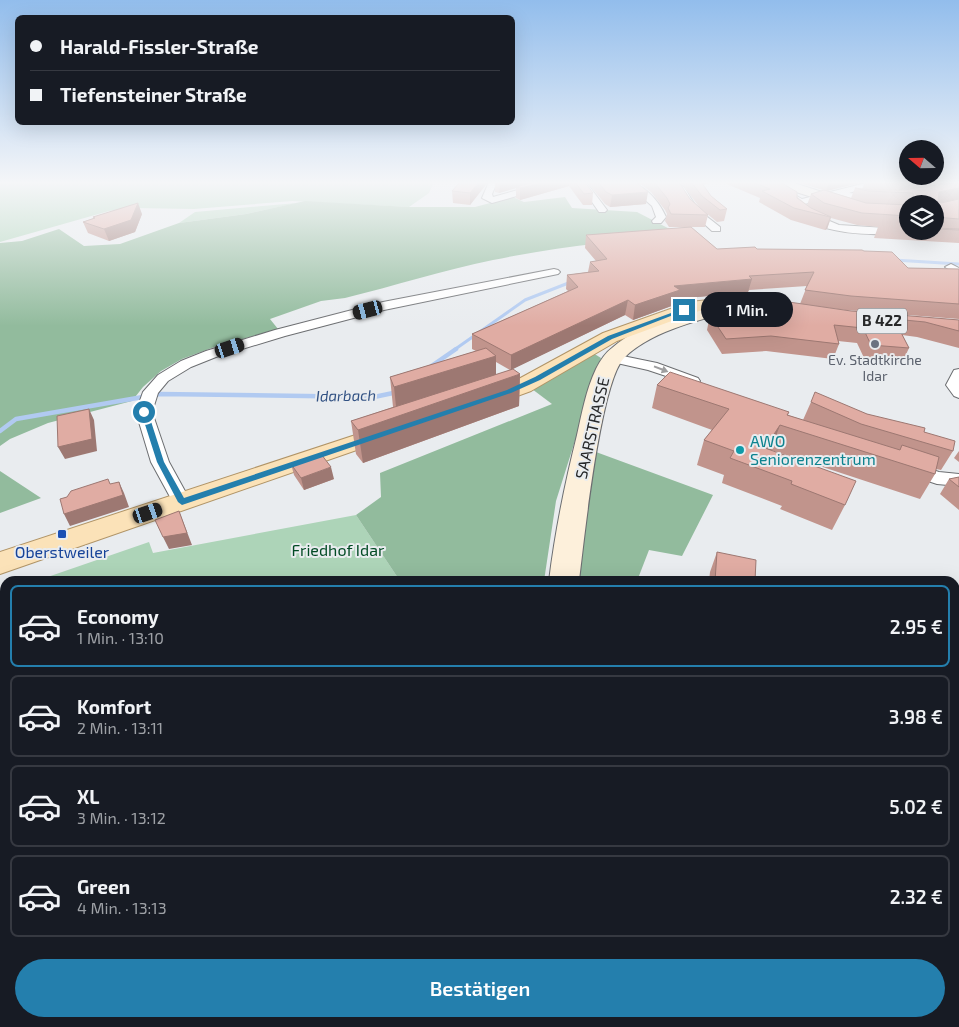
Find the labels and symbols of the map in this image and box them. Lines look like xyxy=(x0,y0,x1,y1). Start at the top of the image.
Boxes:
north arrow xyxy=(899,140,944,185)
callout: 1 Min. xyxy=(702,292,794,328)
car xyxy=(351,299,384,321)
route end xyxy=(673,299,695,321)
road number: B 422 xyxy=(857,308,907,334)
car xyxy=(213,336,246,360)
marker: Ev. Stadtkirche Idar xyxy=(869,338,881,350)
place label: Ev. Stadtkirche Idar xyxy=(828,351,922,384)
one-way arrow xyxy=(653,366,668,373)
street label: SAARSTRASSE xyxy=(571,375,612,481)
water label: Idarbach xyxy=(316,385,376,405)
route start xyxy=(133,401,155,423)
place label: AWO Seniorenzentrum xyxy=(750,431,876,468)
marker: AWO Seniorenzentrum xyxy=(734,444,746,456)
car xyxy=(131,501,164,525)
marker: Oberstweiler xyxy=(56,528,68,540)
park label: Friedhof Idar xyxy=(292,540,385,559)
place label: Oberstweiler xyxy=(15,542,110,561)

